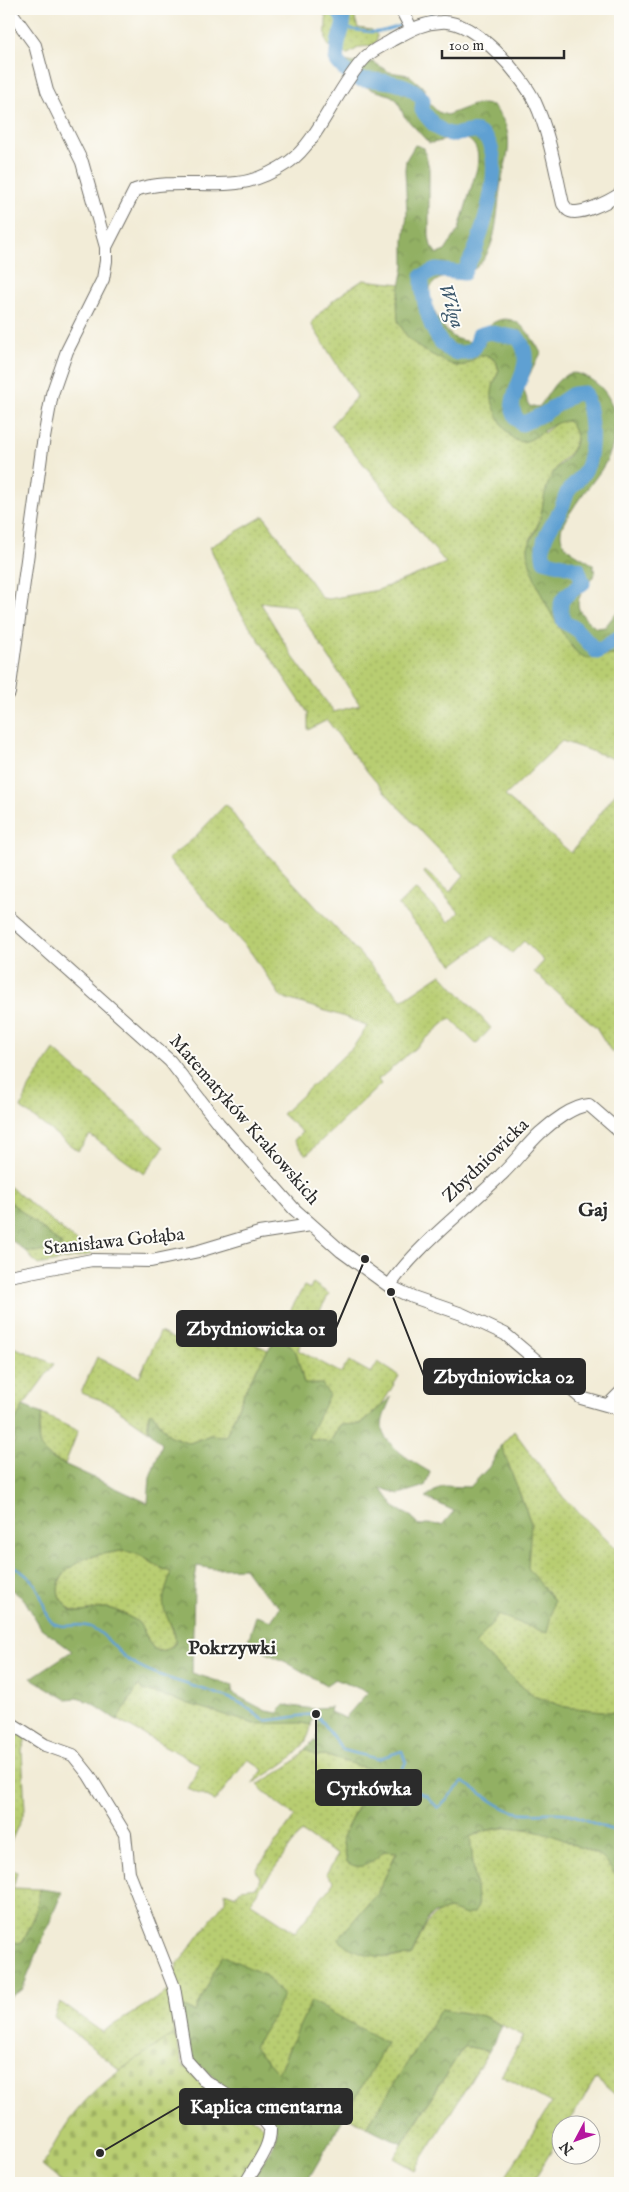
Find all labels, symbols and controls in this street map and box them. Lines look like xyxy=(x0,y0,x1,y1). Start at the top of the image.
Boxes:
scale bar xyxy=(442,28,564,60)
text: 100 m xyxy=(449,36,485,55)
water label: Wilga xyxy=(431,280,470,332)
street label: Matematyków Krakowskich xyxy=(163,1030,325,1210)
street label: Zbydniowicka xyxy=(438,1113,535,1208)
district label: Gaj xyxy=(578,1198,608,1223)
street label: Stanisława Gołąba xyxy=(42,1223,186,1261)
callout: Zbydniowicka 01 xyxy=(177,1311,336,1346)
text: Zbydniowicka 01 xyxy=(187,1317,325,1342)
callout: Zbydniowicka 02 xyxy=(424,1359,585,1394)
text: Zbydniowicka 02 xyxy=(434,1365,575,1390)
district label: Pokrzywki xyxy=(188,1636,277,1661)
callout: Cyrkówka xyxy=(316,1770,421,1805)
text: Cyrkówka xyxy=(327,1777,412,1802)
callout: Kaplica cmentarna xyxy=(180,2089,352,2124)
text: Kaplica cmentarna xyxy=(190,2095,342,2120)
north arrow xyxy=(552,2114,602,2164)
text: N xyxy=(556,2137,578,2159)

